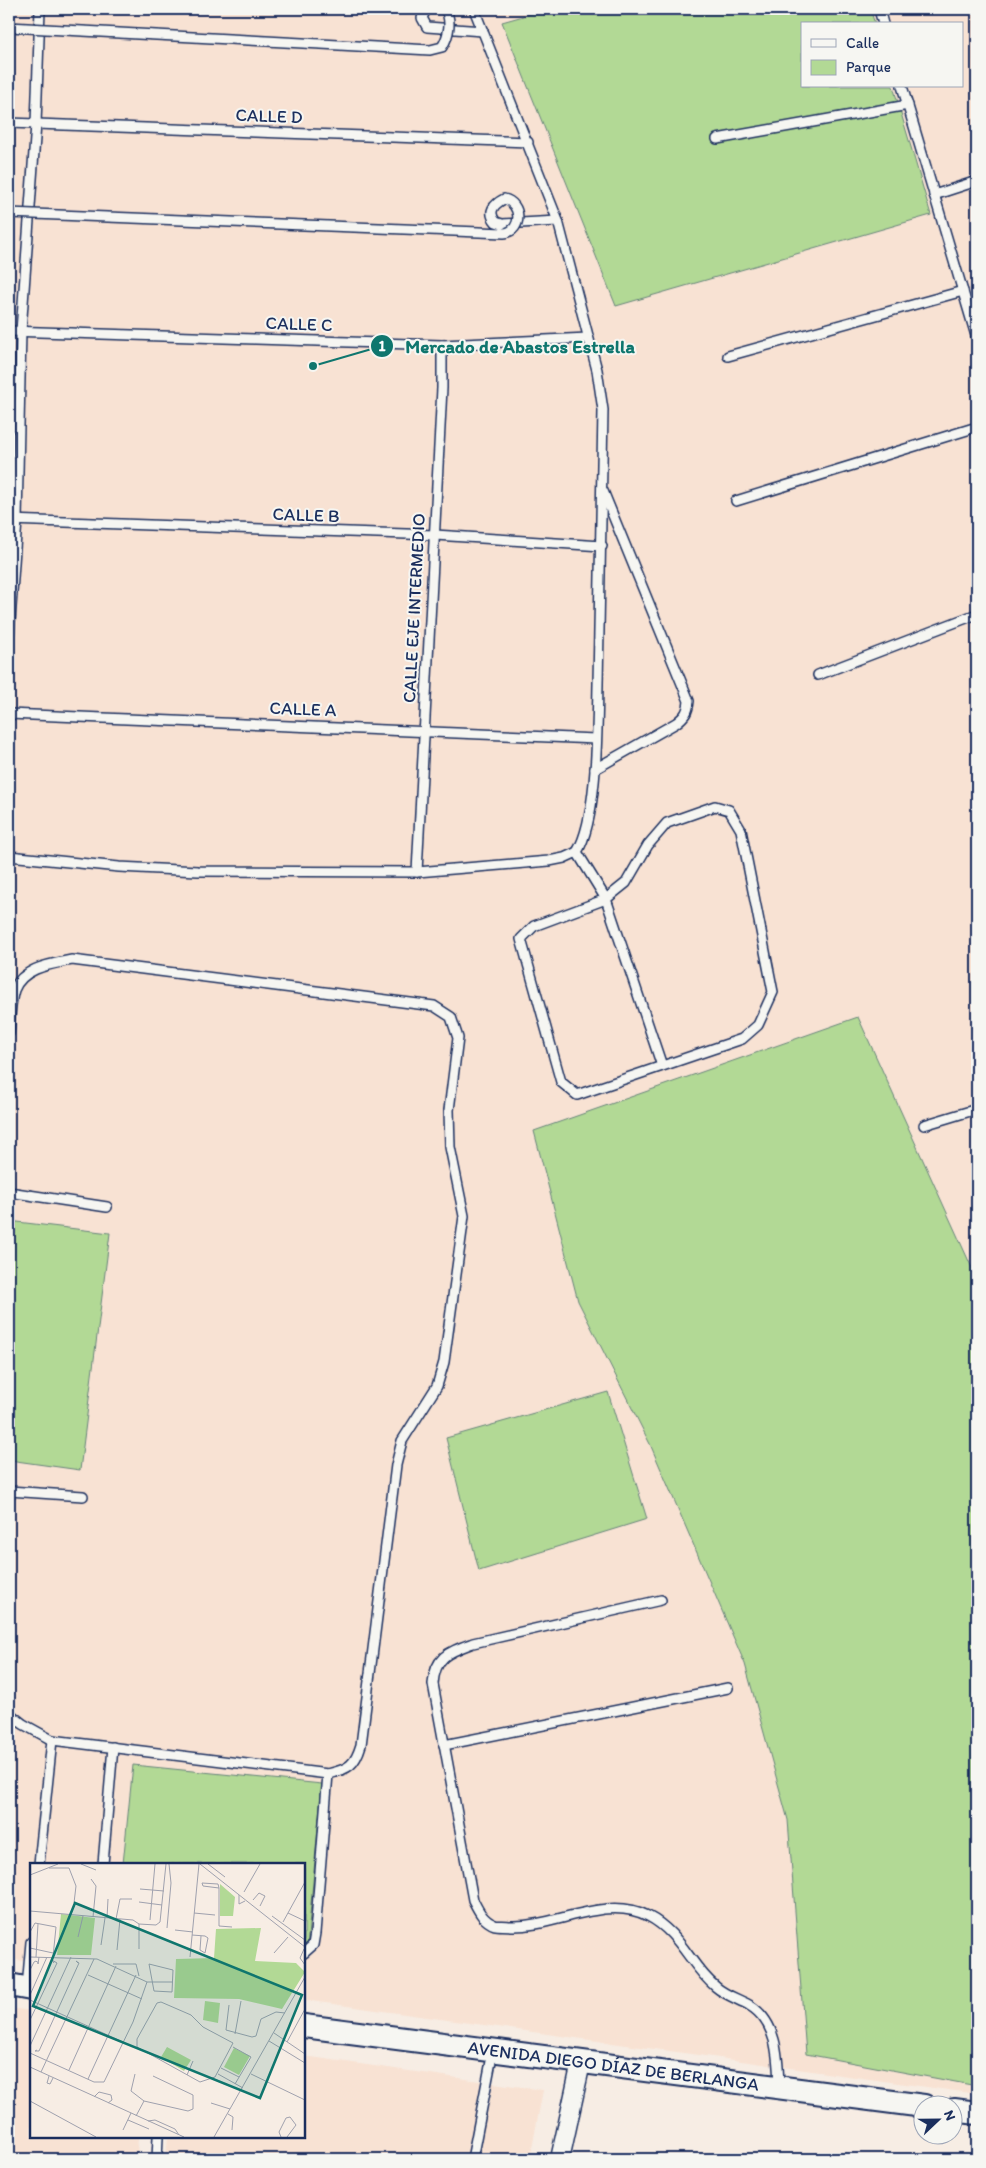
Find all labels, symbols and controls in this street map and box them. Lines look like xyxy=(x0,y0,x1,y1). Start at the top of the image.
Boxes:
legend xyxy=(801,22,964,88)
text: Calle xyxy=(846,34,879,52)
text: Parque xyxy=(846,58,891,76)
street label: CALLE D xyxy=(235,104,303,128)
street label: CALLE C xyxy=(265,312,333,336)
callout: Mercado de Abastos Estrella xyxy=(369,329,645,363)
text: Mercado de Abastos Estrella xyxy=(405,335,635,358)
text: 1 xyxy=(379,337,386,355)
street label: CALLE B xyxy=(272,503,340,527)
street label: CALLE EJE INTERMEDIO xyxy=(398,513,430,703)
street label: CALLE A xyxy=(269,697,337,721)
inset map xyxy=(30,1863,305,2138)
street label: AVENIDA DIEGO DÍAZ DE BERLANGA xyxy=(467,2036,761,2096)
north arrow xyxy=(914,2096,964,2146)
text: N xyxy=(940,2108,959,2123)

